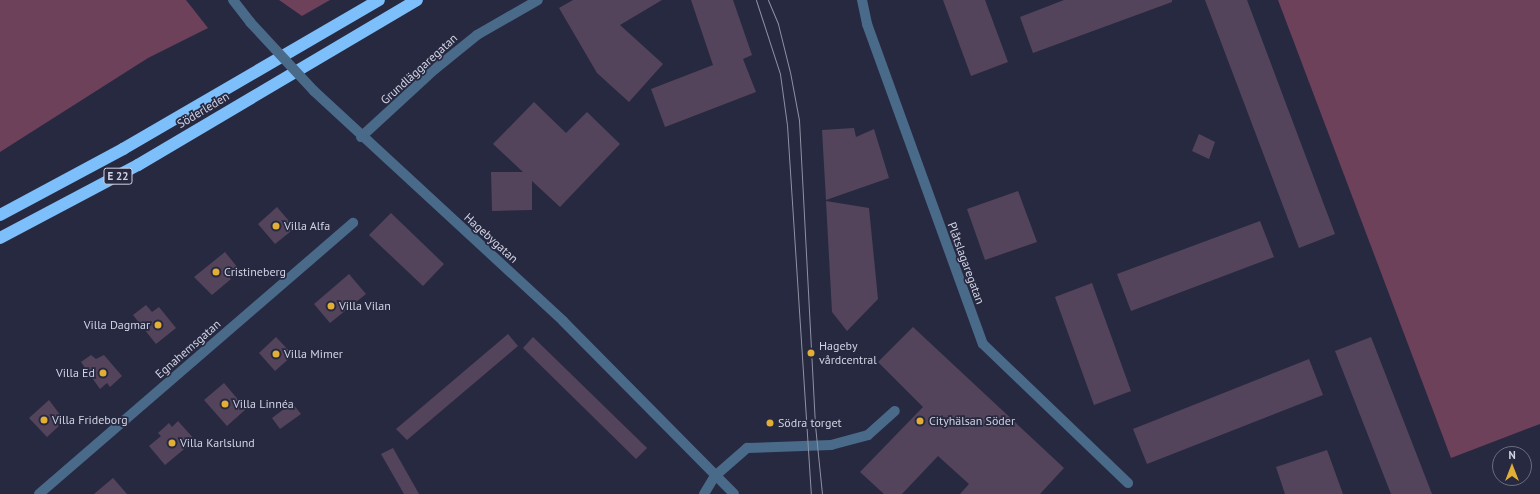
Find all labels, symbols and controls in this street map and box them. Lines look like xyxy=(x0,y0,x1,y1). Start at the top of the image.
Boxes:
street label: Grundläggaregatan xyxy=(378,31,460,107)
street label: Söderleden xyxy=(174,89,232,131)
road number: E 22 xyxy=(103,167,133,185)
street label: Hagebygatan xyxy=(461,210,521,266)
place label: Villa Alfa xyxy=(284,219,330,233)
street label: Plåtslagaregatan xyxy=(944,220,988,306)
marker: Villa Alfa xyxy=(271,221,281,231)
place label: Cristineberg xyxy=(224,265,286,279)
marker: Cristineberg xyxy=(211,267,221,277)
place label: Villa Vilan xyxy=(339,299,391,313)
marker: Villa Vilan xyxy=(326,301,336,311)
street label: Egnahemsgatan xyxy=(152,317,224,381)
place label: Villa Dagmar xyxy=(84,318,150,332)
marker: Villa Dagmar xyxy=(153,320,163,330)
place label: Hageby vårdcentral xyxy=(819,339,877,367)
place label: Villa Mimer xyxy=(284,347,343,361)
marker: Hageby vårdcentral xyxy=(806,348,816,358)
marker: Villa Mimer xyxy=(271,349,281,359)
place label: Villa Ed xyxy=(56,366,95,380)
marker: Villa Ed xyxy=(98,368,108,378)
place label: Villa Linnéa xyxy=(233,397,294,411)
marker: Villa Linnéa xyxy=(220,399,230,409)
place label: Villa Frideborg xyxy=(52,413,128,427)
place label: Cityhälsan Söder xyxy=(929,414,1015,428)
marker: Villa Frideborg xyxy=(39,415,49,425)
marker: Cityhälsan Söder xyxy=(914,415,926,427)
place label: Södra torget xyxy=(778,416,842,430)
marker: Södra torget xyxy=(765,418,775,428)
place label: Villa Karlslund xyxy=(180,436,255,450)
marker: Villa Karlslund xyxy=(167,438,177,448)
north arrow xyxy=(1492,446,1532,486)
text: N xyxy=(1508,448,1516,462)

